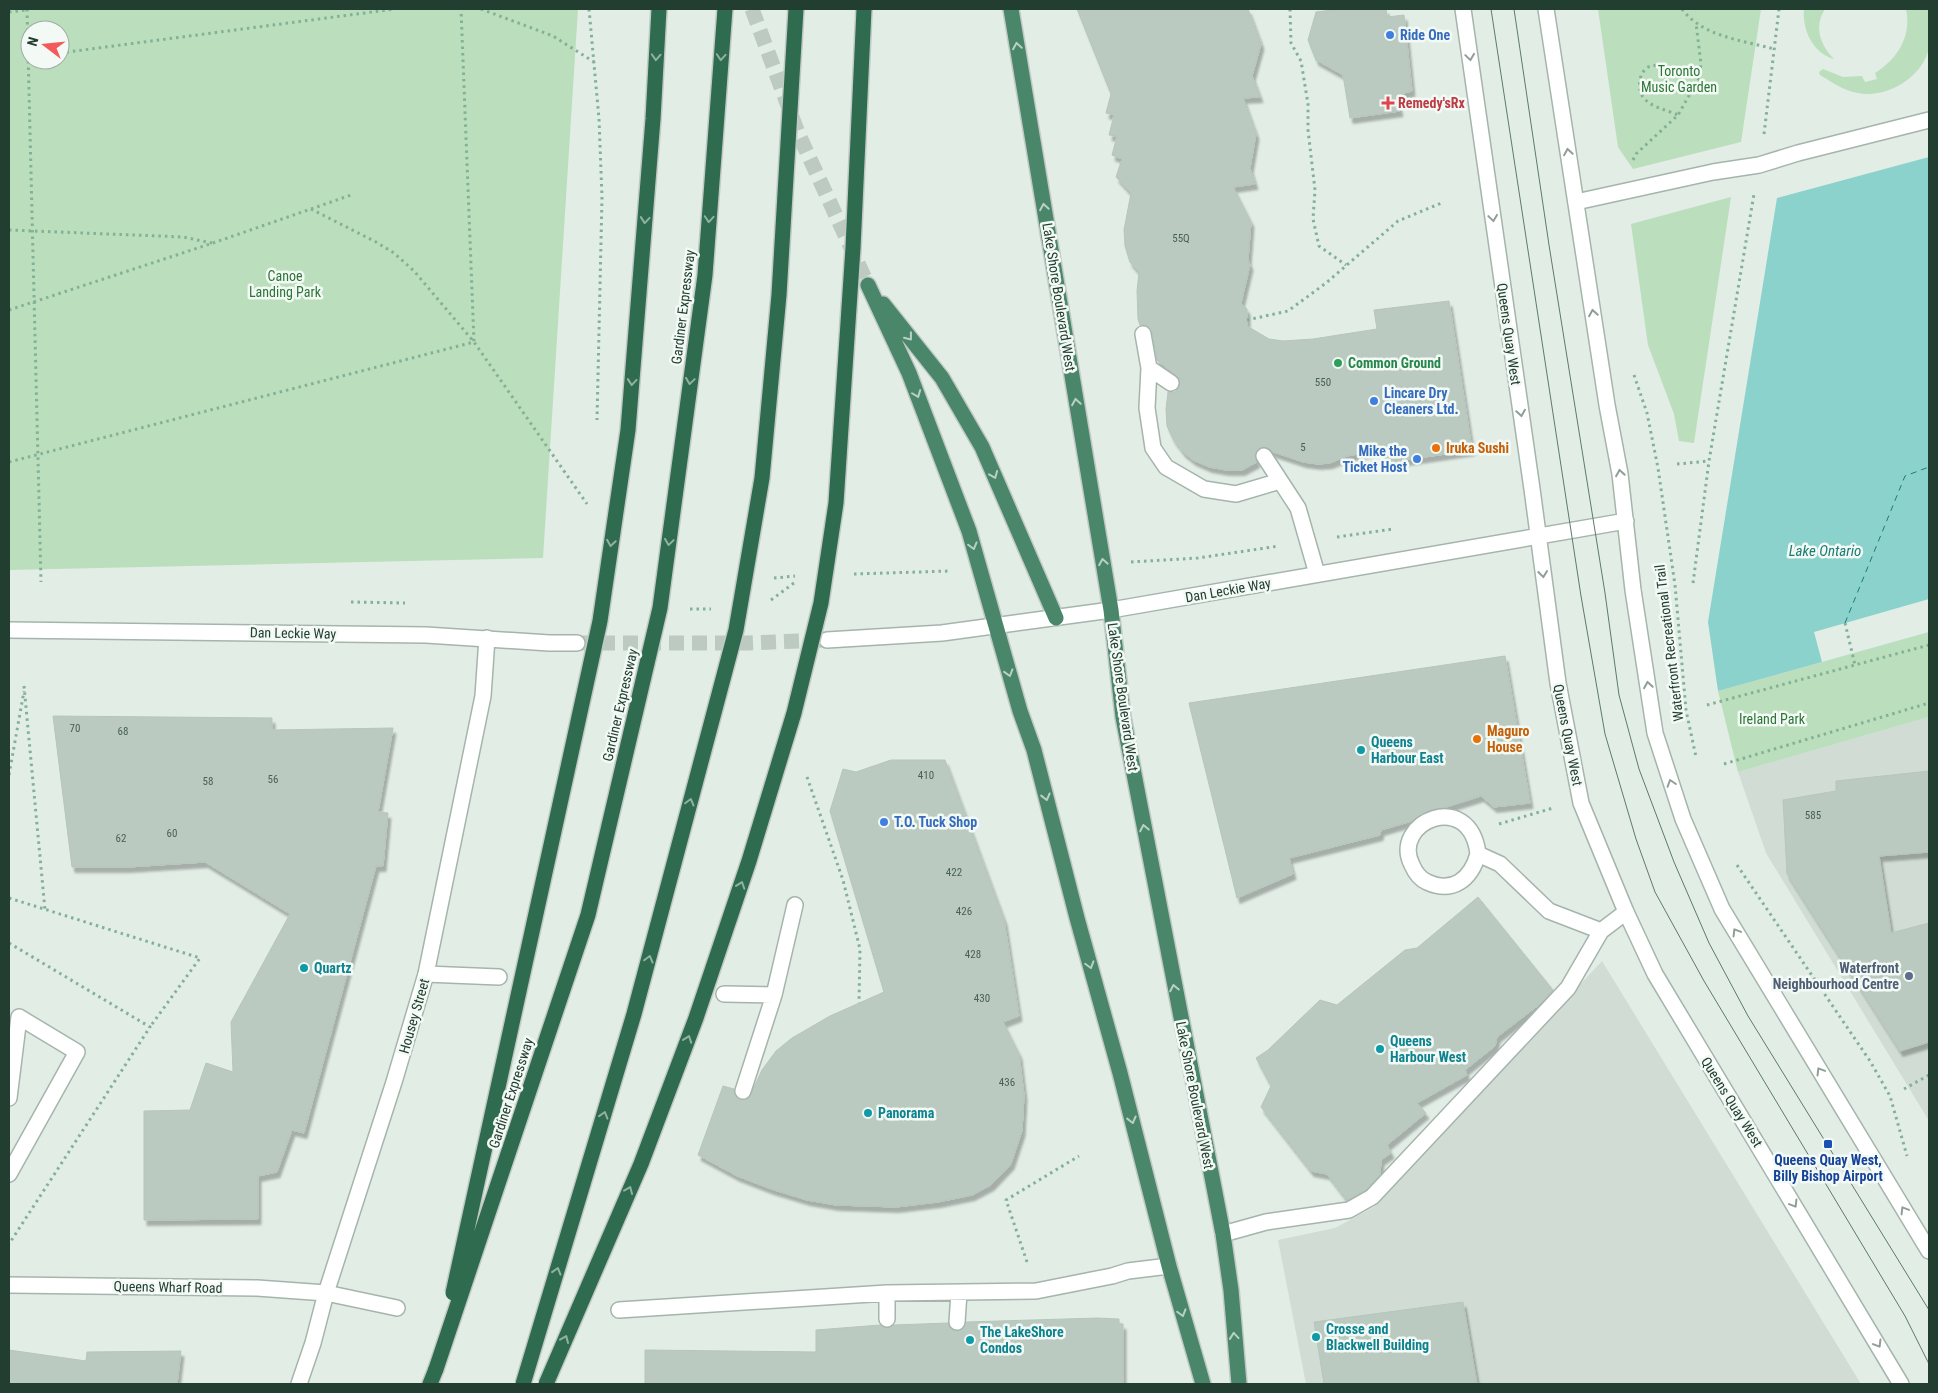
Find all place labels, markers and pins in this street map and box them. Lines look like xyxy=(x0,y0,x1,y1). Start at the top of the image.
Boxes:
place label: Ride One xyxy=(1400,27,1450,43)
marker: Ride One xyxy=(1384,29,1396,41)
place label: Remedy'sRx xyxy=(1398,95,1466,111)
marker: Remedy'sRx xyxy=(1382,97,1394,109)
place label: Common Ground xyxy=(1348,355,1441,371)
marker: Common Ground xyxy=(1332,357,1344,369)
place label: Lincare Dry Cleaners Ltd. xyxy=(1384,385,1459,417)
marker: Lincare Dry Cleaners Ltd. xyxy=(1368,395,1380,407)
place label: Iruka Sushi xyxy=(1446,440,1509,456)
marker: Iruka Sushi xyxy=(1430,442,1442,454)
place label: Mike the Ticket Host xyxy=(1342,443,1407,475)
marker: Mike the Ticket Host xyxy=(1411,453,1423,465)
place label: Maguro House xyxy=(1487,723,1530,755)
marker: Maguro House xyxy=(1471,733,1483,745)
place label: Queens Harbour East xyxy=(1371,734,1444,766)
marker: Queens Harbour East xyxy=(1355,744,1367,756)
place label: T.O. Tuck Shop xyxy=(894,814,977,830)
marker: T.O. Tuck Shop xyxy=(878,816,890,828)
place label: Quartz xyxy=(314,960,352,976)
place label: Waterfront Neighbourhood Centre xyxy=(1773,960,1899,992)
marker: Quartz xyxy=(298,962,310,974)
marker: Waterfront Neighbourhood Centre xyxy=(1903,970,1915,982)
place label: Queens Harbour West xyxy=(1390,1033,1466,1065)
marker: Queens Harbour West xyxy=(1374,1043,1386,1055)
place label: Panorama xyxy=(878,1105,935,1121)
marker: Panorama xyxy=(862,1107,874,1119)
marker: Queens Quay West, Billy Bishop Airport xyxy=(1822,1138,1834,1150)
place label: Queens Quay West, Billy Bishop Airport xyxy=(1773,1152,1883,1184)
place label: Crosse and Blackwell Building xyxy=(1326,1321,1429,1353)
place label: The LakeShore Condos xyxy=(980,1324,1064,1356)
marker: Crosse and Blackwell Building xyxy=(1310,1331,1322,1343)
marker: The LakeShore Condos xyxy=(964,1334,976,1346)

